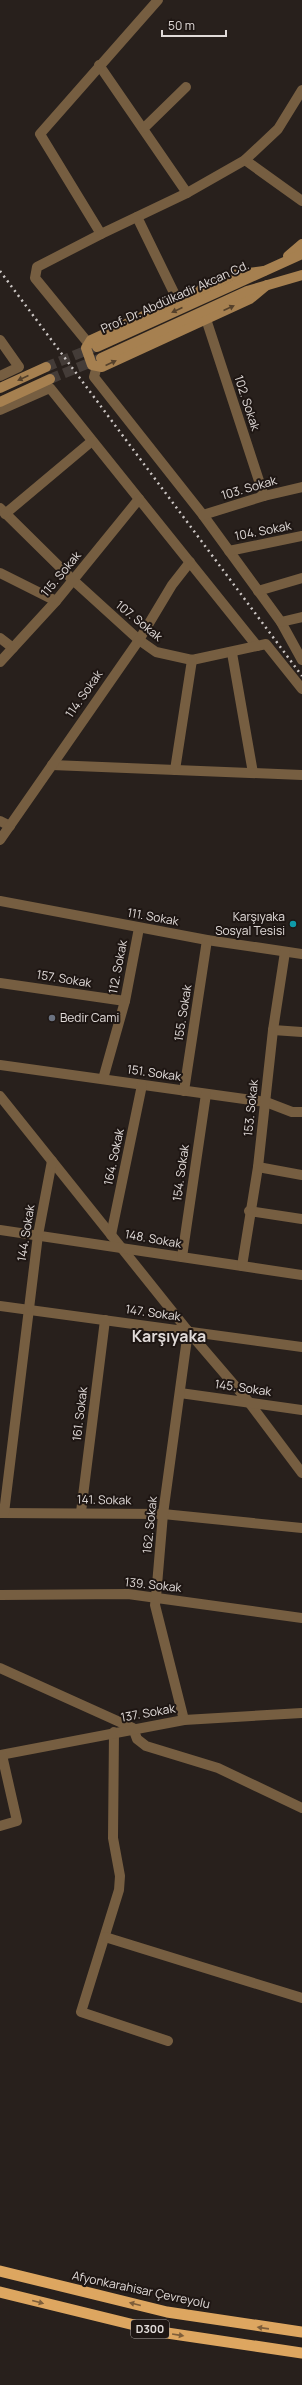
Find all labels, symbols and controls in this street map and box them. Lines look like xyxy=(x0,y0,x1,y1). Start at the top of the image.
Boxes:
scale bar xyxy=(162,12,226,38)
text: 50 m xyxy=(168,17,195,34)
street label: Prof. Dr. Abdülkadir Akcan Cd. xyxy=(98,256,252,337)
one-way arrow xyxy=(224,305,235,311)
one-way arrow xyxy=(172,307,183,313)
one-way arrow xyxy=(106,360,117,366)
street label: 102. Sokak xyxy=(231,373,265,434)
one-way arrow xyxy=(17,375,29,381)
street label: 103. Sokak xyxy=(219,471,280,504)
street label: 104. Sokak xyxy=(233,516,294,544)
street label: 115. Sokak xyxy=(36,546,85,600)
street label: 107. Sokak xyxy=(112,596,167,645)
street label: 114. Sokak xyxy=(61,666,107,721)
street label: 111. Sokak xyxy=(126,904,181,930)
place label: Karşıyaka Sosyal Tesisi xyxy=(215,908,285,939)
marker: Karşıyaka Sosyal Tesisi xyxy=(288,919,298,929)
street label: 112. Sokak xyxy=(104,937,131,995)
street label: 157. Sokak xyxy=(35,966,94,991)
street label: 155. Sokak xyxy=(170,982,196,1042)
place label: Bedir Cami xyxy=(60,1009,119,1026)
marker: Bedir Cami xyxy=(47,1013,57,1023)
street label: 151. Sokak xyxy=(126,1060,183,1085)
street label: 153. Sokak xyxy=(239,1078,262,1137)
street label: 164. Sokak xyxy=(99,1126,128,1187)
street label: 154. Sokak xyxy=(168,1143,193,1202)
street label: 144. Sokak xyxy=(13,1202,39,1263)
street label: 148. Sokak xyxy=(123,1225,184,1252)
street label: 147. Sokak xyxy=(124,1300,183,1325)
district label: Karşıyaka xyxy=(132,1325,206,1347)
street label: 145. Sokak xyxy=(214,1375,274,1400)
street label: 161. Sokak xyxy=(68,1385,91,1442)
street label: 141. Sokak xyxy=(77,1491,132,1508)
street label: 162. Sokak xyxy=(138,1494,161,1554)
street label: 139. Sokak xyxy=(124,1573,183,1596)
street label: 137. Sokak xyxy=(119,1699,178,1726)
street label: Afyonkarahisar Çevreyolu xyxy=(71,2267,212,2312)
one-way arrow xyxy=(32,2299,44,2305)
one-way arrow xyxy=(129,2301,141,2307)
road number: D300 xyxy=(131,2320,169,2338)
one-way arrow xyxy=(257,2325,269,2331)
one-way arrow xyxy=(172,2332,184,2338)

